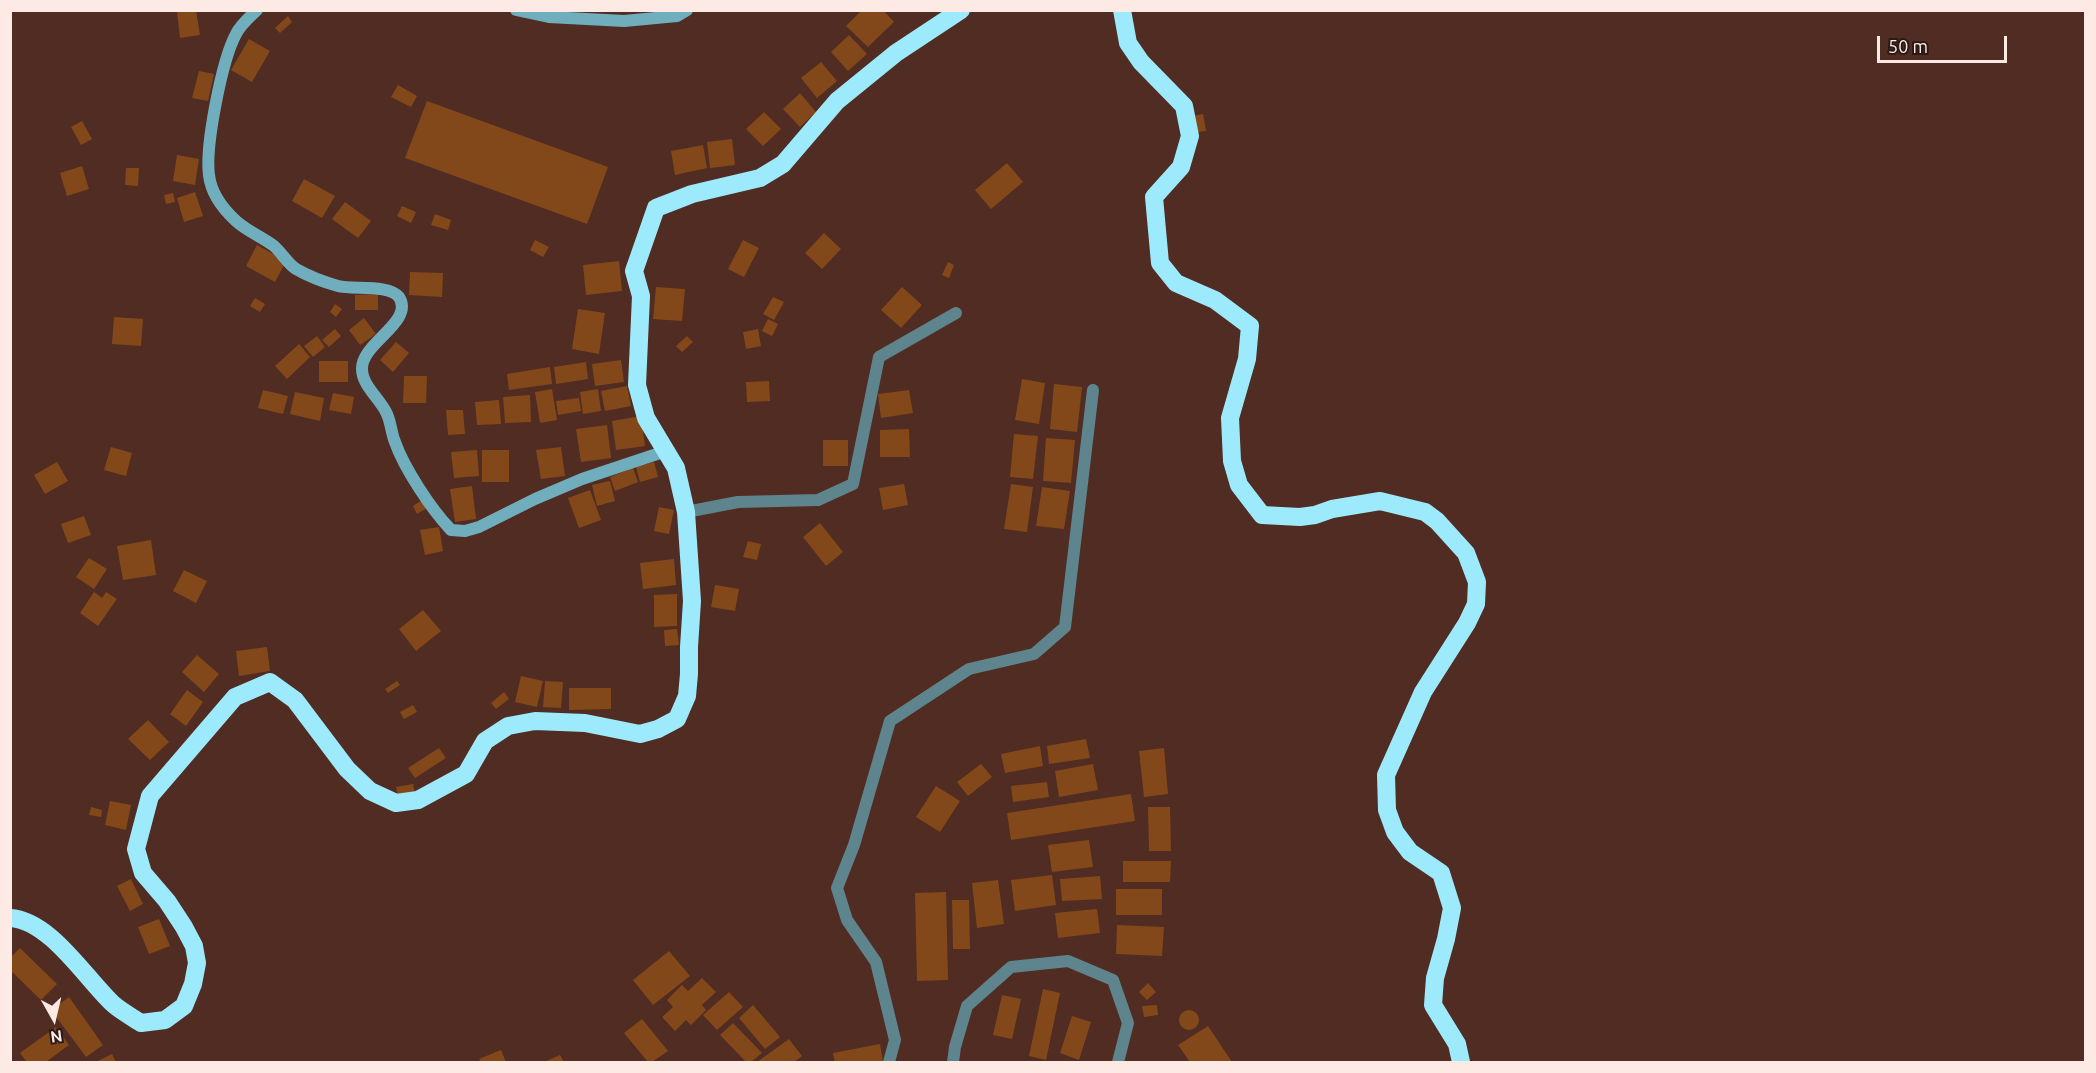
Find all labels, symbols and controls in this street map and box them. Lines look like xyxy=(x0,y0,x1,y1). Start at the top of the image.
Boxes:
scale bar xyxy=(1880,24,2010,62)
text: 50 m xyxy=(1888,36,1928,56)
north arrow xyxy=(24,989,84,1049)
text: N xyxy=(49,1027,64,1047)

